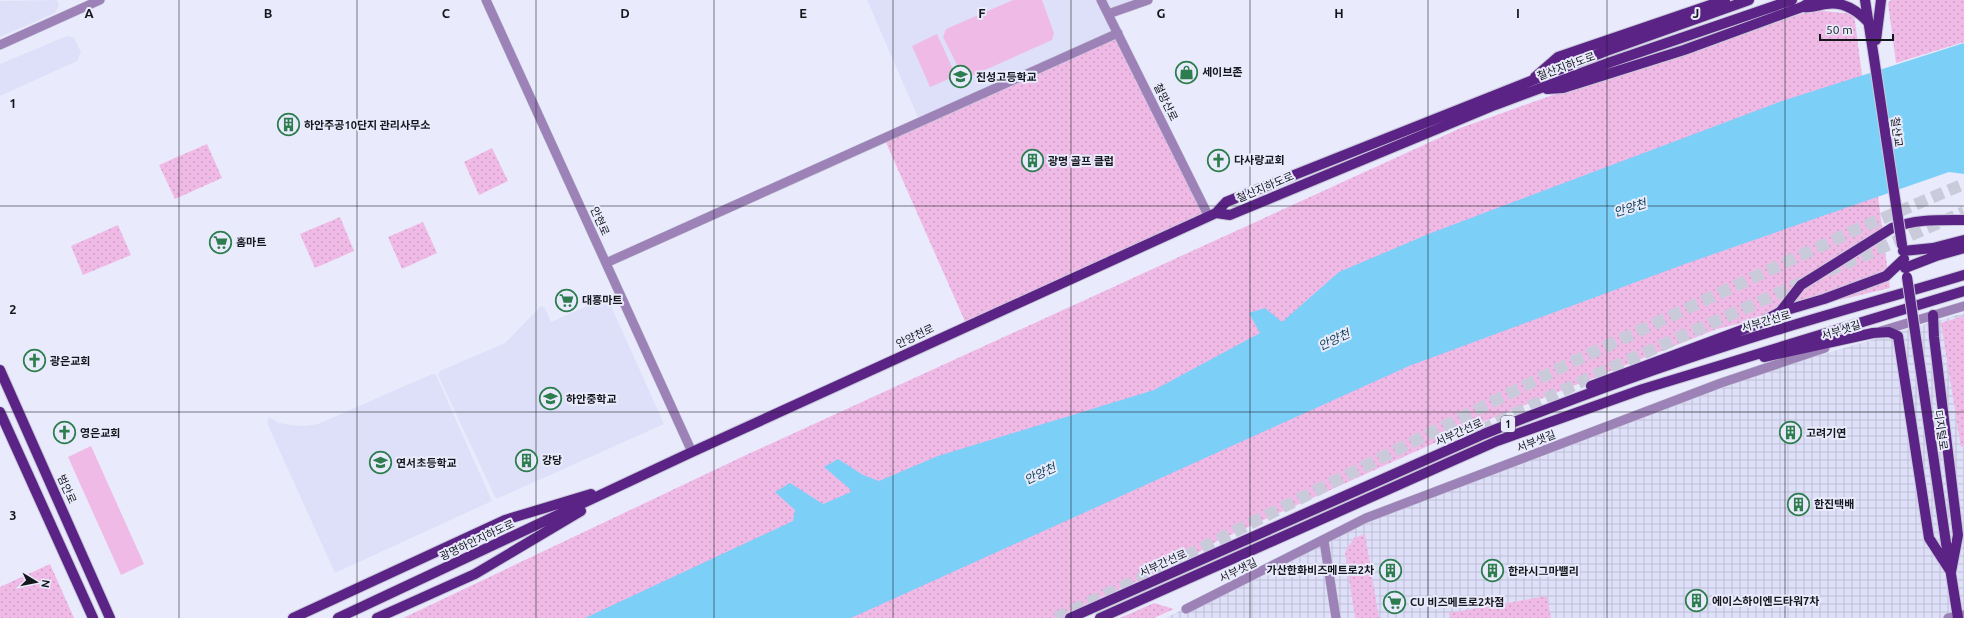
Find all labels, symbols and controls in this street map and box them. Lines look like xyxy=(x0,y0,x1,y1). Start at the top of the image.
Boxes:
text: A xyxy=(84,6,94,20)
text: B xyxy=(264,6,273,20)
text: C xyxy=(442,6,451,20)
text: D xyxy=(620,6,630,20)
text: E xyxy=(799,6,807,20)
text: F xyxy=(978,6,986,20)
text: G xyxy=(1157,6,1166,20)
text: H xyxy=(1334,6,1344,20)
text: I xyxy=(1516,6,1520,20)
text: J xyxy=(1693,6,1699,20)
scale bar xyxy=(1820,16,1893,42)
text: 50 m xyxy=(1826,23,1853,36)
street label: 철산지하도로 xyxy=(1535,50,1597,82)
shop icon: 세이브존 xyxy=(1173,59,1199,85)
school or university icon: 진성고등학교 xyxy=(947,64,973,90)
place label: 세이브존 xyxy=(1202,66,1242,78)
place label: 진성고등학교 xyxy=(976,71,1037,83)
street label: 철망산로 xyxy=(1152,81,1180,123)
text: 1 xyxy=(9,96,17,110)
building icon: 하안주공10단지 관리사무소 xyxy=(276,112,302,138)
street label: 철산교 xyxy=(1889,116,1905,148)
place label: 하안주공10단지 관리사무소 xyxy=(304,119,430,131)
church icon: 다사랑교회 xyxy=(1205,147,1231,173)
building icon: 광명 골프 클럽 xyxy=(1020,148,1046,174)
place label: 다사랑교회 xyxy=(1234,154,1285,166)
place label: 광명 골프 클럽 xyxy=(1048,155,1114,167)
street label: 철산지하도로 xyxy=(1235,170,1295,204)
water label: 안양천 xyxy=(1612,196,1649,219)
street label: 안현로 xyxy=(588,205,612,237)
supermarket icon: 홈마트 xyxy=(208,229,234,255)
place label: 홈마트 xyxy=(236,236,266,248)
supermarket icon: 대흥마트 xyxy=(553,287,579,313)
place label: 대흥마트 xyxy=(582,294,622,306)
text: 2 xyxy=(9,302,17,316)
street label: 서부간선로 xyxy=(1740,308,1792,334)
street label: 서부샛길 xyxy=(1820,318,1862,342)
street label: 안양천로 xyxy=(894,322,936,350)
water label: 안양천 xyxy=(1316,326,1353,352)
church icon: 광은교회 xyxy=(21,348,47,374)
place label: 광은교회 xyxy=(50,355,90,367)
school or university icon: 하안중학교 xyxy=(538,386,564,412)
place label: 하안중학교 xyxy=(566,393,617,405)
street label: 디지털로 xyxy=(1932,409,1950,451)
street label: 서부간선로 xyxy=(1433,416,1485,448)
road number: 1 xyxy=(1501,416,1515,432)
church icon: 영은교회 xyxy=(52,420,78,446)
building icon: 고려기연 xyxy=(1777,420,1803,446)
place label: 영은교회 xyxy=(80,427,120,439)
place label: 고려기연 xyxy=(1806,427,1846,439)
street label: 서부샛길 xyxy=(1515,428,1557,454)
building icon: 강당 xyxy=(514,447,540,473)
school or university icon: 연서초등학교 xyxy=(368,450,394,476)
place label: 강당 xyxy=(542,454,562,466)
place label: 연서초등학교 xyxy=(396,457,457,469)
water label: 안양천 xyxy=(1022,460,1059,486)
street label: 범안로 xyxy=(55,473,79,505)
building icon: 한진택배 xyxy=(1785,491,1811,517)
place label: 한진택배 xyxy=(1814,498,1854,510)
text: 3 xyxy=(9,508,17,522)
street label: 광명하안지하도로 xyxy=(438,517,516,563)
street label: 서부간선로 xyxy=(1137,547,1189,579)
street label: 서부샛길 xyxy=(1217,556,1259,584)
building icon: 가산한화비즈메트로2차 xyxy=(1377,557,1403,583)
building icon: 한라시그마밸리 xyxy=(1479,558,1505,584)
north arrow xyxy=(16,562,56,602)
place label: 가산한화비즈메트로2차 xyxy=(1267,564,1374,576)
place label: 한라시그마밸리 xyxy=(1508,565,1579,577)
text: N xyxy=(39,579,52,589)
building icon: 에이스하이엔드타워7차 xyxy=(1683,588,1709,614)
supermarket icon: CU 비즈메트로2차점 xyxy=(1382,589,1408,615)
place label: 에이스하이엔드타워7차 xyxy=(1712,595,1819,607)
place label: CU 비즈메트로2차점 xyxy=(1410,596,1504,608)

